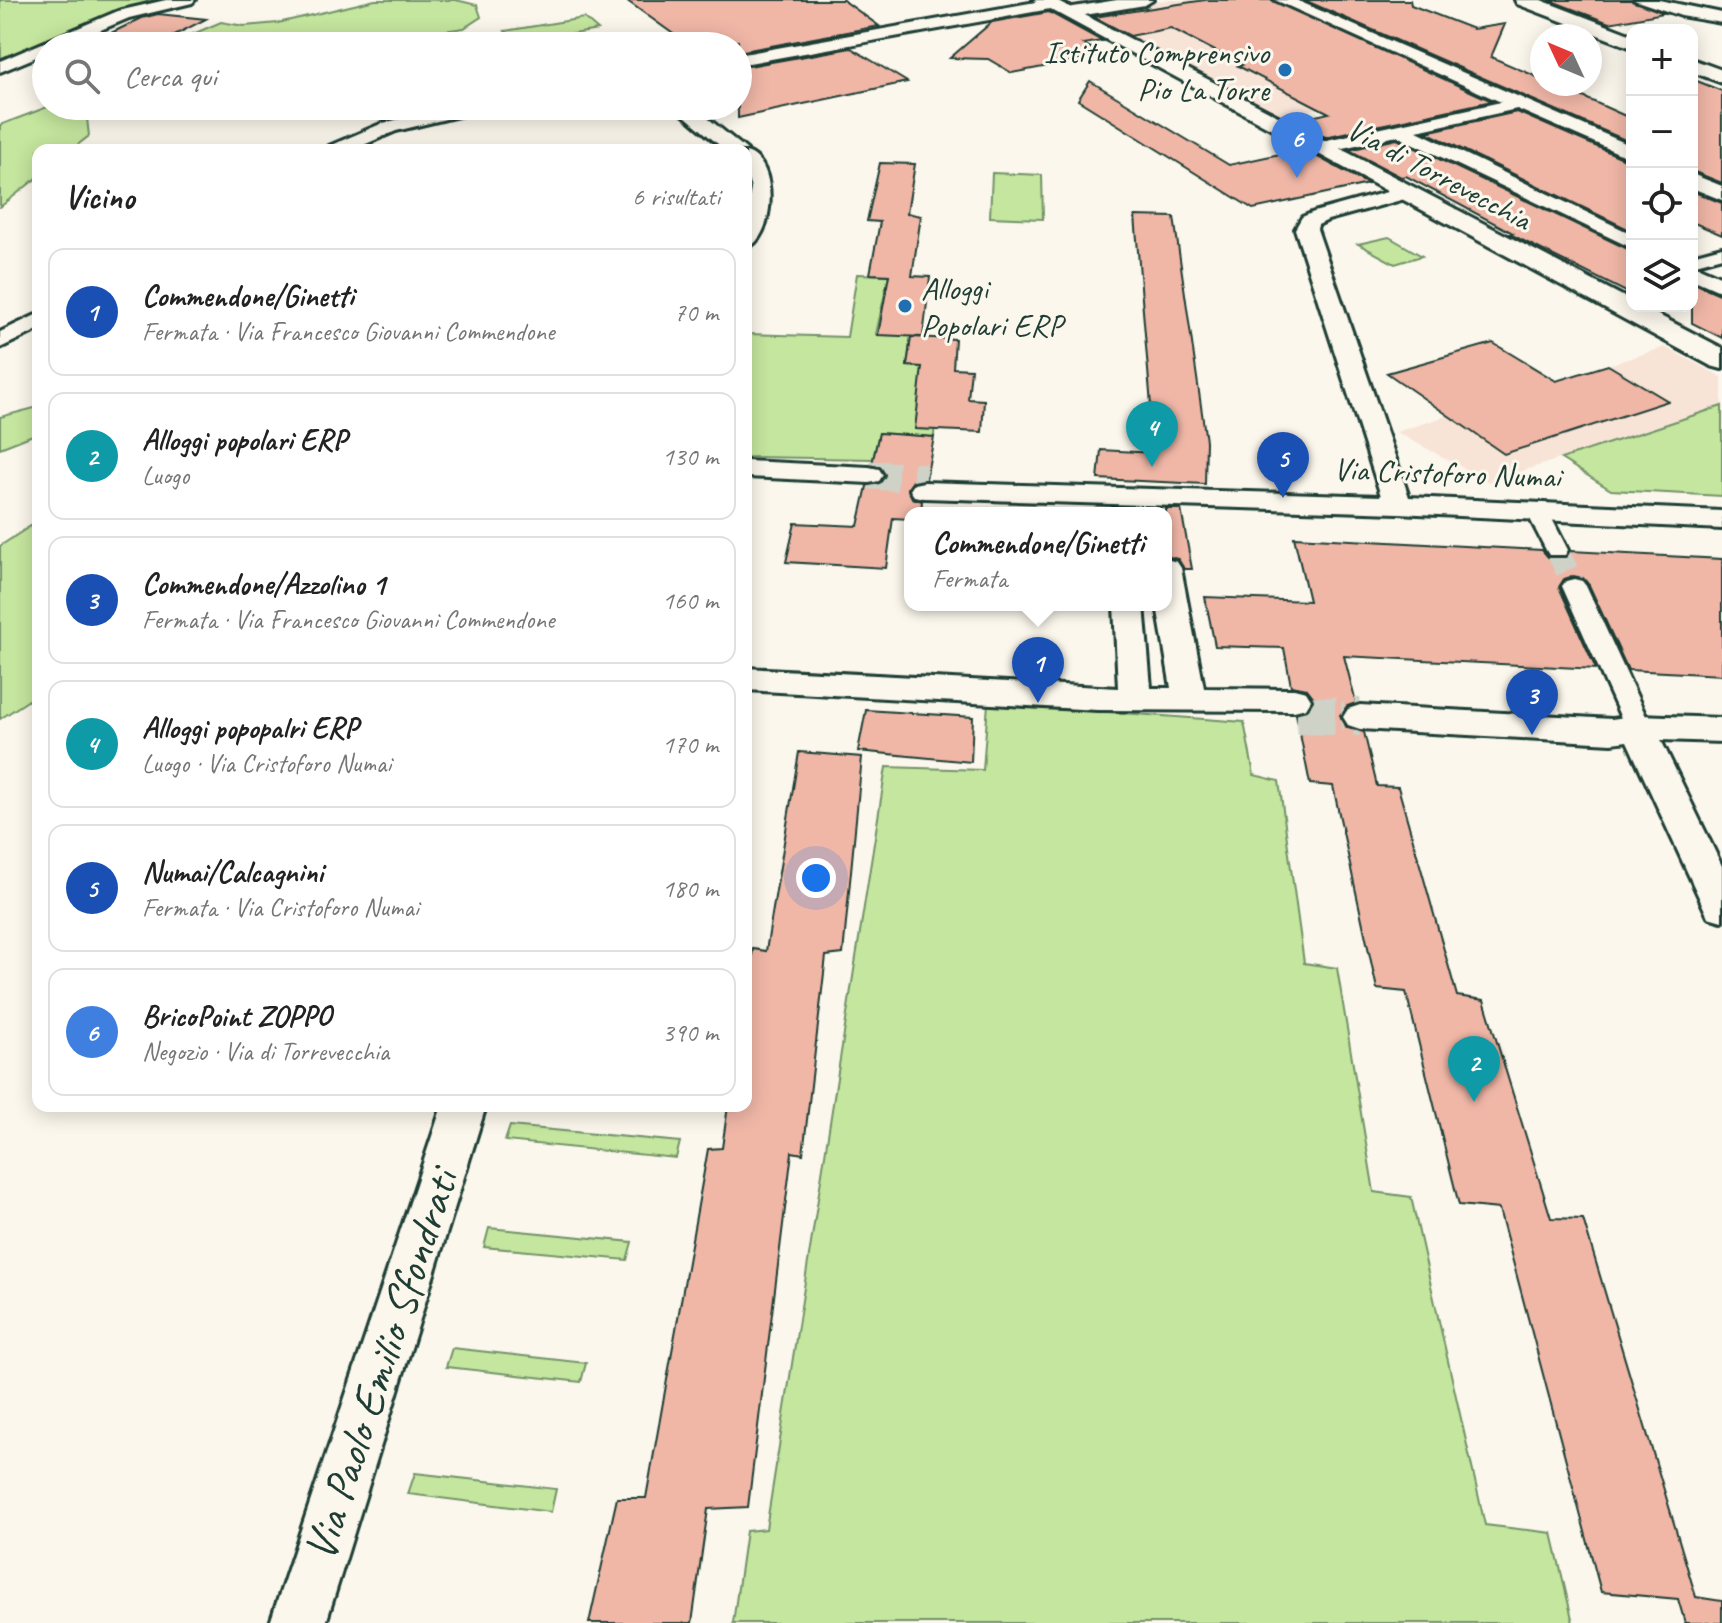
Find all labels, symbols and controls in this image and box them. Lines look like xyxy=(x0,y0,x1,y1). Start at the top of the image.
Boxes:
north arrow xyxy=(1530,24,1602,96)
map controls xyxy=(1626,24,1698,312)
button: + xyxy=(1626,24,1698,96)
search box xyxy=(32,32,752,120)
place label: Istituto Comprensivo Pio La Torre xyxy=(1044,32,1272,110)
icon: search xyxy=(60,54,104,98)
text: Cerca qui xyxy=(124,57,217,95)
marker: Istituto Comprensivo Pio La Torre xyxy=(1276,61,1294,79)
button: − xyxy=(1626,96,1698,168)
street label: Via di Torrevecchia xyxy=(1340,108,1540,241)
pin: 6 xyxy=(1271,112,1323,178)
button: locate xyxy=(1626,168,1698,240)
text: Vicino xyxy=(64,175,134,218)
text: 6 risultati xyxy=(632,180,720,213)
button: layers xyxy=(1626,240,1698,312)
place label: Alloggi Popolari ERP xyxy=(921,268,1066,346)
text: Commendone/Ginetti xyxy=(142,277,354,315)
text: 1 xyxy=(86,296,98,329)
text: 70 m xyxy=(674,296,718,329)
marker: Alloggi Popolari ERP xyxy=(896,297,914,315)
text: Fermata · Via Francesco Giovanni Commendone xyxy=(142,315,554,348)
pin: 4 xyxy=(1126,401,1178,467)
text: Alloggi popolari ERP xyxy=(142,421,346,459)
pin: 5 xyxy=(1257,432,1309,498)
text: 2 xyxy=(86,440,98,473)
text: 130 m xyxy=(662,440,718,473)
street label: Via Cristoforo Numai xyxy=(1333,449,1565,498)
text: Luogo xyxy=(142,459,189,492)
popup xyxy=(904,507,1172,611)
text: Commendone/Ginetti xyxy=(932,524,1144,562)
text: Fermata xyxy=(932,562,1007,595)
text: Commendone/Azzolino 1 xyxy=(142,565,385,603)
text: 3 xyxy=(86,584,98,617)
text: 160 m xyxy=(662,584,718,617)
text: Fermata · Via Francesco Giovanni Commendone xyxy=(142,603,554,636)
pin: 1 xyxy=(1012,637,1064,703)
pin: 3 xyxy=(1506,669,1558,735)
text: Alloggi popopalri ERP xyxy=(142,709,358,747)
text: 4 xyxy=(86,728,98,761)
text: 170 m xyxy=(662,728,718,761)
text: Luogo · Via Cristoforo Numai xyxy=(142,747,391,780)
text: Numai/Calcagnini xyxy=(142,853,323,891)
your location xyxy=(796,858,836,898)
text: 5 xyxy=(86,872,98,905)
text: 180 m xyxy=(662,872,718,905)
text: Fermata · Via Cristoforo Numai xyxy=(142,891,419,924)
text: BricoPoint ZOPPO xyxy=(142,997,331,1035)
text: 6 xyxy=(86,1016,98,1049)
text: 390 m xyxy=(662,1016,718,1049)
text: Negozio · Via di Torrevecchia xyxy=(142,1035,389,1068)
pin: 2 xyxy=(1448,1036,1500,1102)
street label: Via Paolo Emilio Sfondrati xyxy=(291,1157,473,1568)

